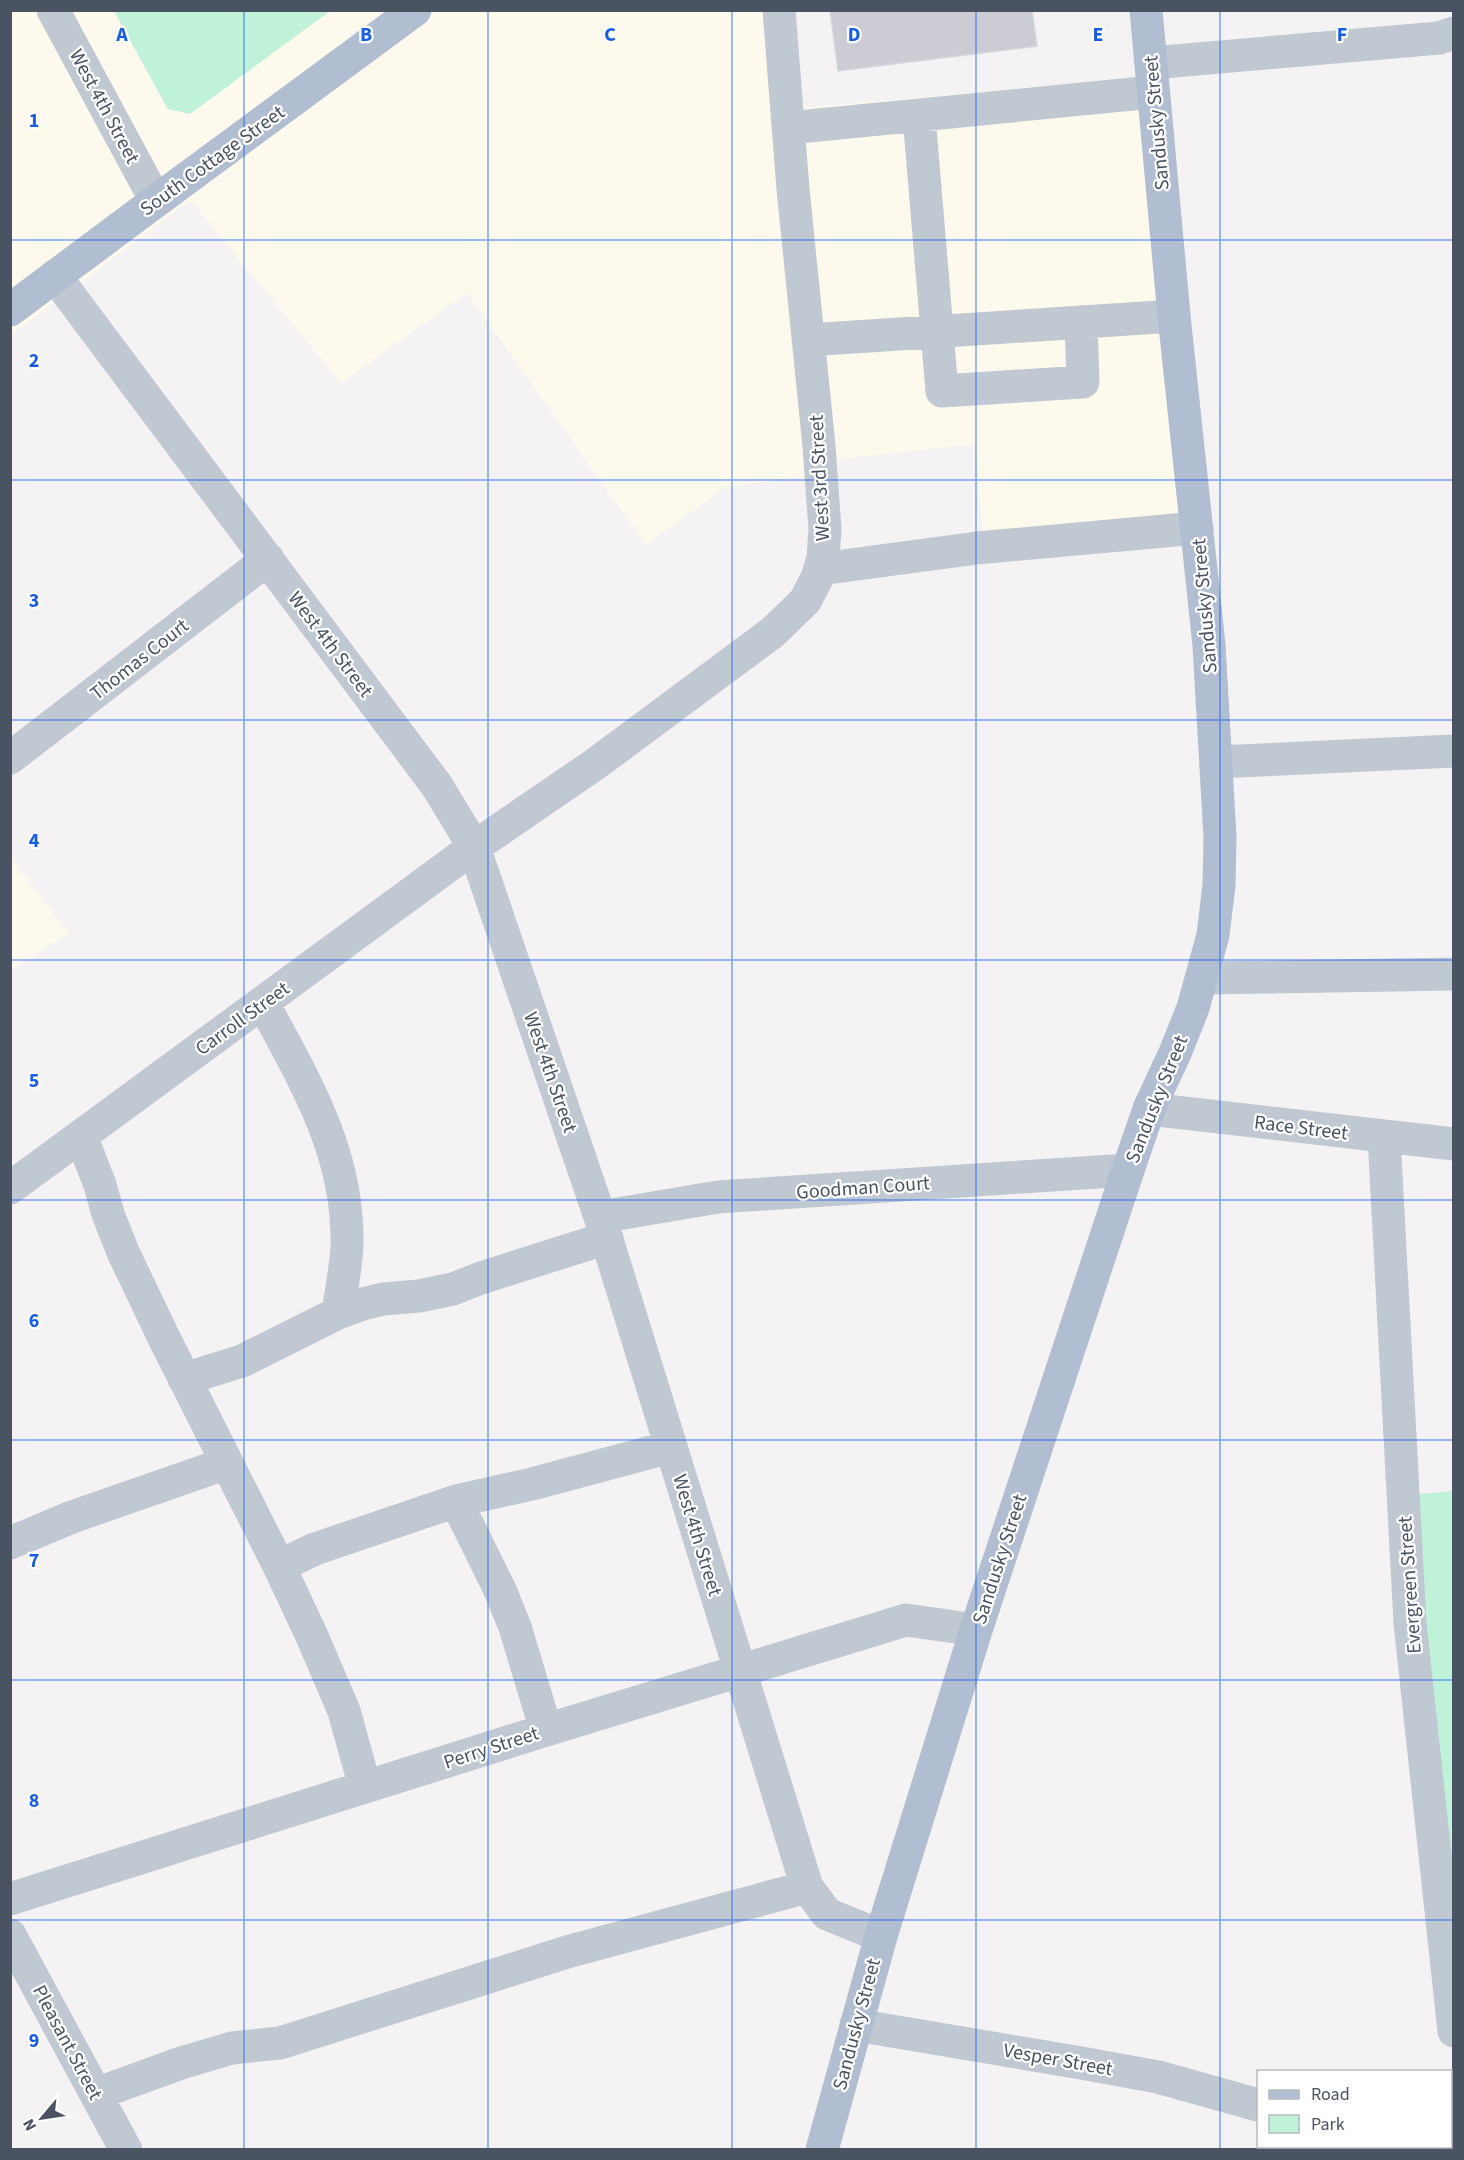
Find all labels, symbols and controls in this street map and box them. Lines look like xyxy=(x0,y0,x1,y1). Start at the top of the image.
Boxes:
text: A xyxy=(115,21,128,49)
text: B xyxy=(360,21,372,49)
text: C xyxy=(604,21,616,49)
text: D xyxy=(848,21,860,49)
text: E xyxy=(1093,21,1103,49)
text: F xyxy=(1337,21,1347,49)
street label: West 4th Street xyxy=(62,44,146,169)
street label: Sandusky Street xyxy=(1137,54,1177,192)
street label: South Cottage Street xyxy=(135,99,291,223)
text: 1 xyxy=(29,107,39,135)
text: 2 xyxy=(29,347,39,375)
street label: West 3rd Street xyxy=(803,414,837,542)
street label: Sandusky Street xyxy=(1185,537,1225,675)
street label: West 4th Street xyxy=(281,586,379,704)
text: 3 xyxy=(29,587,39,615)
street label: Thomas Court xyxy=(84,612,195,707)
text: 4 xyxy=(29,827,40,855)
street label: Carroll Street xyxy=(190,975,296,1063)
street label: West 4th Street xyxy=(516,1008,584,1137)
street label: Sandusky Street xyxy=(1119,1031,1195,1167)
text: 5 xyxy=(29,1067,39,1095)
street label: Race Street xyxy=(1252,1108,1350,1148)
street label: Goodman Court xyxy=(795,1169,931,1207)
text: 6 xyxy=(29,1307,39,1335)
street label: West 4th Street xyxy=(665,1471,729,1600)
street label: Sandusky Street xyxy=(966,1490,1034,1628)
street label: Evergreen Street xyxy=(1391,1515,1429,1655)
text: 7 xyxy=(29,1547,39,1575)
street label: Perry Street xyxy=(440,1719,543,1777)
text: 8 xyxy=(29,1787,39,1815)
street label: Sandusky Street xyxy=(826,1955,888,2093)
street label: Pleasant Street xyxy=(25,1980,109,2105)
text: 9 xyxy=(29,2027,39,2055)
street label: Vesper Street xyxy=(1001,2037,1115,2083)
legend xyxy=(1257,2070,1452,2148)
text: Road xyxy=(1311,2082,1350,2107)
north arrow xyxy=(12,2088,72,2148)
text: Park xyxy=(1311,2112,1345,2137)
text: N xyxy=(18,2115,42,2135)

